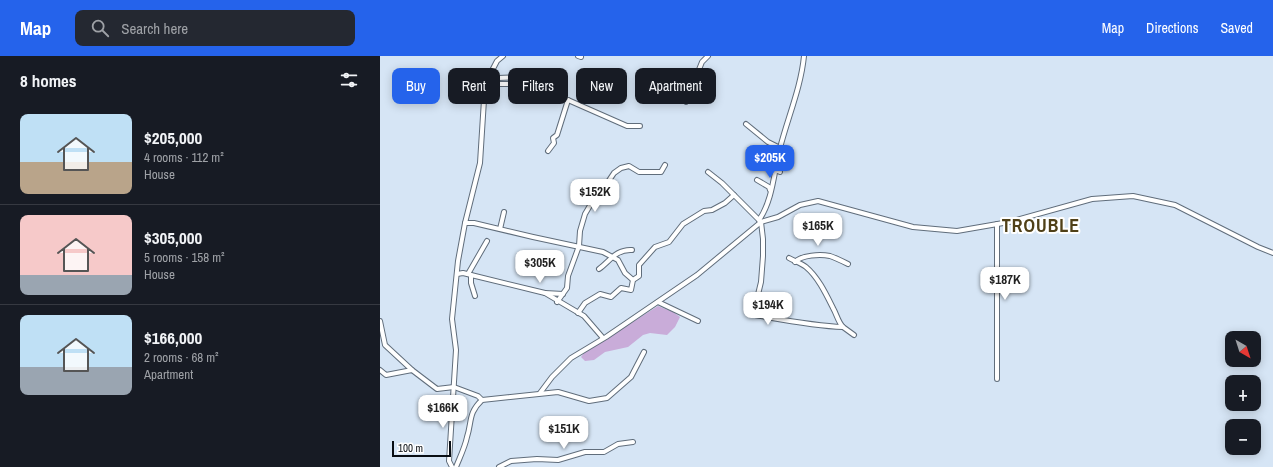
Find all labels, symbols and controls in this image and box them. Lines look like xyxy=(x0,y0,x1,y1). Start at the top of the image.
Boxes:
search box xyxy=(75,10,355,46)
text: Map xyxy=(20,15,51,41)
icon: search xyxy=(89,17,111,39)
text: Search here xyxy=(121,18,188,39)
text: Map xyxy=(1102,19,1124,37)
text: Directions xyxy=(1146,19,1198,37)
text: Saved xyxy=(1220,19,1253,37)
chip: Buy xyxy=(392,68,440,104)
chip: Rent xyxy=(448,68,500,104)
chip: Filters xyxy=(508,68,568,104)
chip: New xyxy=(576,68,627,104)
chip: Apartment xyxy=(635,68,716,104)
text: 8 homes xyxy=(20,69,77,92)
icon: filters xyxy=(338,69,360,91)
text: $205,000 xyxy=(144,126,202,149)
icon: home xyxy=(52,130,100,178)
pin: $205K xyxy=(742,145,798,179)
text: 4 rooms · 112 m² xyxy=(144,149,224,166)
text: $205K xyxy=(754,149,786,166)
text: House xyxy=(144,166,175,183)
pin: $152K xyxy=(567,179,623,213)
text: $152K xyxy=(579,183,611,200)
pin: $165K xyxy=(790,213,846,247)
district label: TROUBLE xyxy=(1002,213,1080,238)
text: $165K xyxy=(802,217,834,234)
text: $305,000 xyxy=(144,226,202,249)
icon: home xyxy=(52,231,100,279)
text: 5 rooms · 158 m² xyxy=(144,249,225,266)
pin: $305K xyxy=(512,250,568,284)
text: $305K xyxy=(524,254,556,271)
text: House xyxy=(144,266,175,283)
pin: $187K xyxy=(977,267,1033,301)
text: $187K xyxy=(989,271,1021,288)
pin: $194K xyxy=(740,292,796,326)
text: $194K xyxy=(752,296,784,313)
text: $166,000 xyxy=(144,326,202,349)
icon: home xyxy=(52,331,100,379)
north arrow xyxy=(1225,331,1261,367)
map controls xyxy=(1225,331,1261,455)
text: 2 rooms · 68 m² xyxy=(144,349,219,366)
text: Apartment xyxy=(144,366,193,383)
button: + xyxy=(1225,375,1261,411)
pin: $166K xyxy=(415,395,471,429)
text: $166K xyxy=(427,399,459,416)
pin: $151K xyxy=(536,416,592,450)
button: − xyxy=(1225,419,1261,455)
text: $151K xyxy=(548,420,580,437)
scale bar xyxy=(392,439,451,458)
text: 100 m xyxy=(398,441,423,455)

